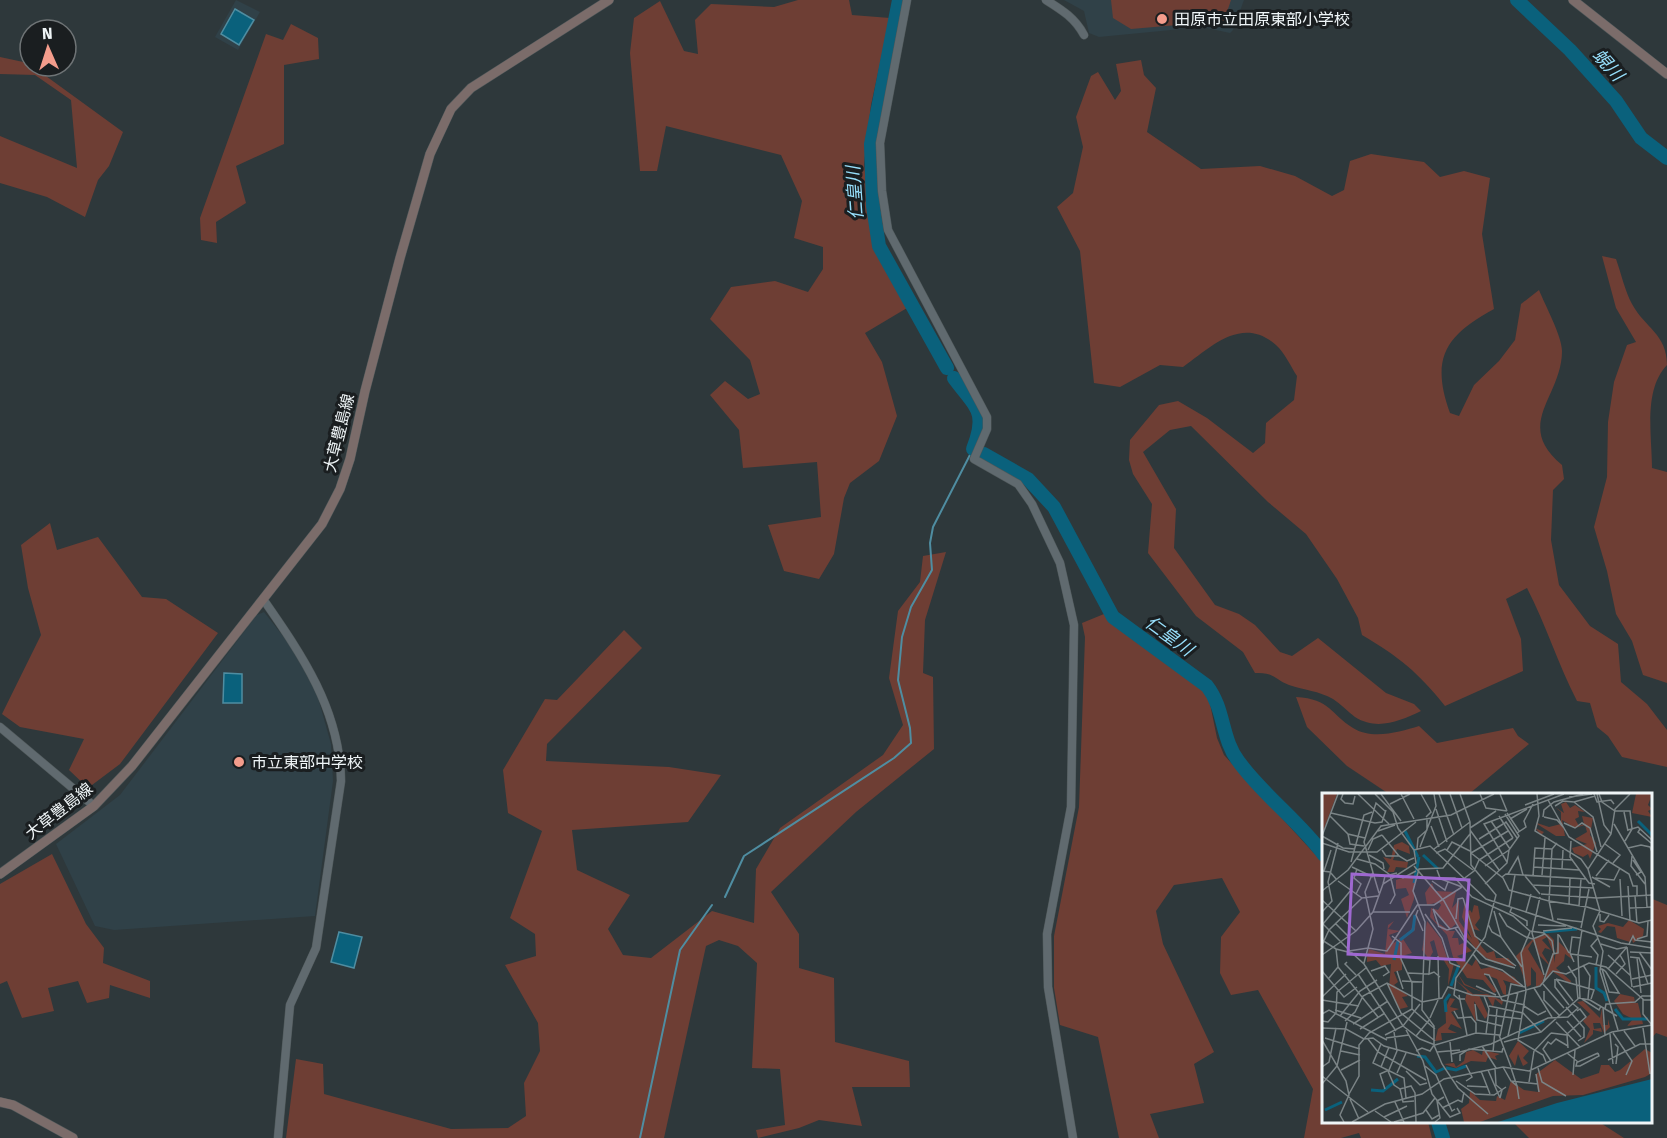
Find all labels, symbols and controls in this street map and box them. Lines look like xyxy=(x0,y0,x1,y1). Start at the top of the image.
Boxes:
place label: 田原市立田原東部小学校 xyxy=(1174,10,1350,29)
marker: 田原市立田原東部小学校 xyxy=(1155,12,1169,26)
north arrow xyxy=(18,18,78,78)
text: N xyxy=(41,24,53,43)
water label: 蜆川 xyxy=(1588,44,1630,87)
water label: 仁皇川 xyxy=(842,163,868,221)
street label: 大草豊島線 xyxy=(320,392,358,474)
water label: 仁皇川 xyxy=(1141,611,1199,662)
place label: 市立東部中学校 xyxy=(251,753,363,772)
marker: 市立東部中学校 xyxy=(232,755,246,769)
street label: 大草豊島線 xyxy=(22,779,96,843)
inset map xyxy=(1322,793,1652,1123)

